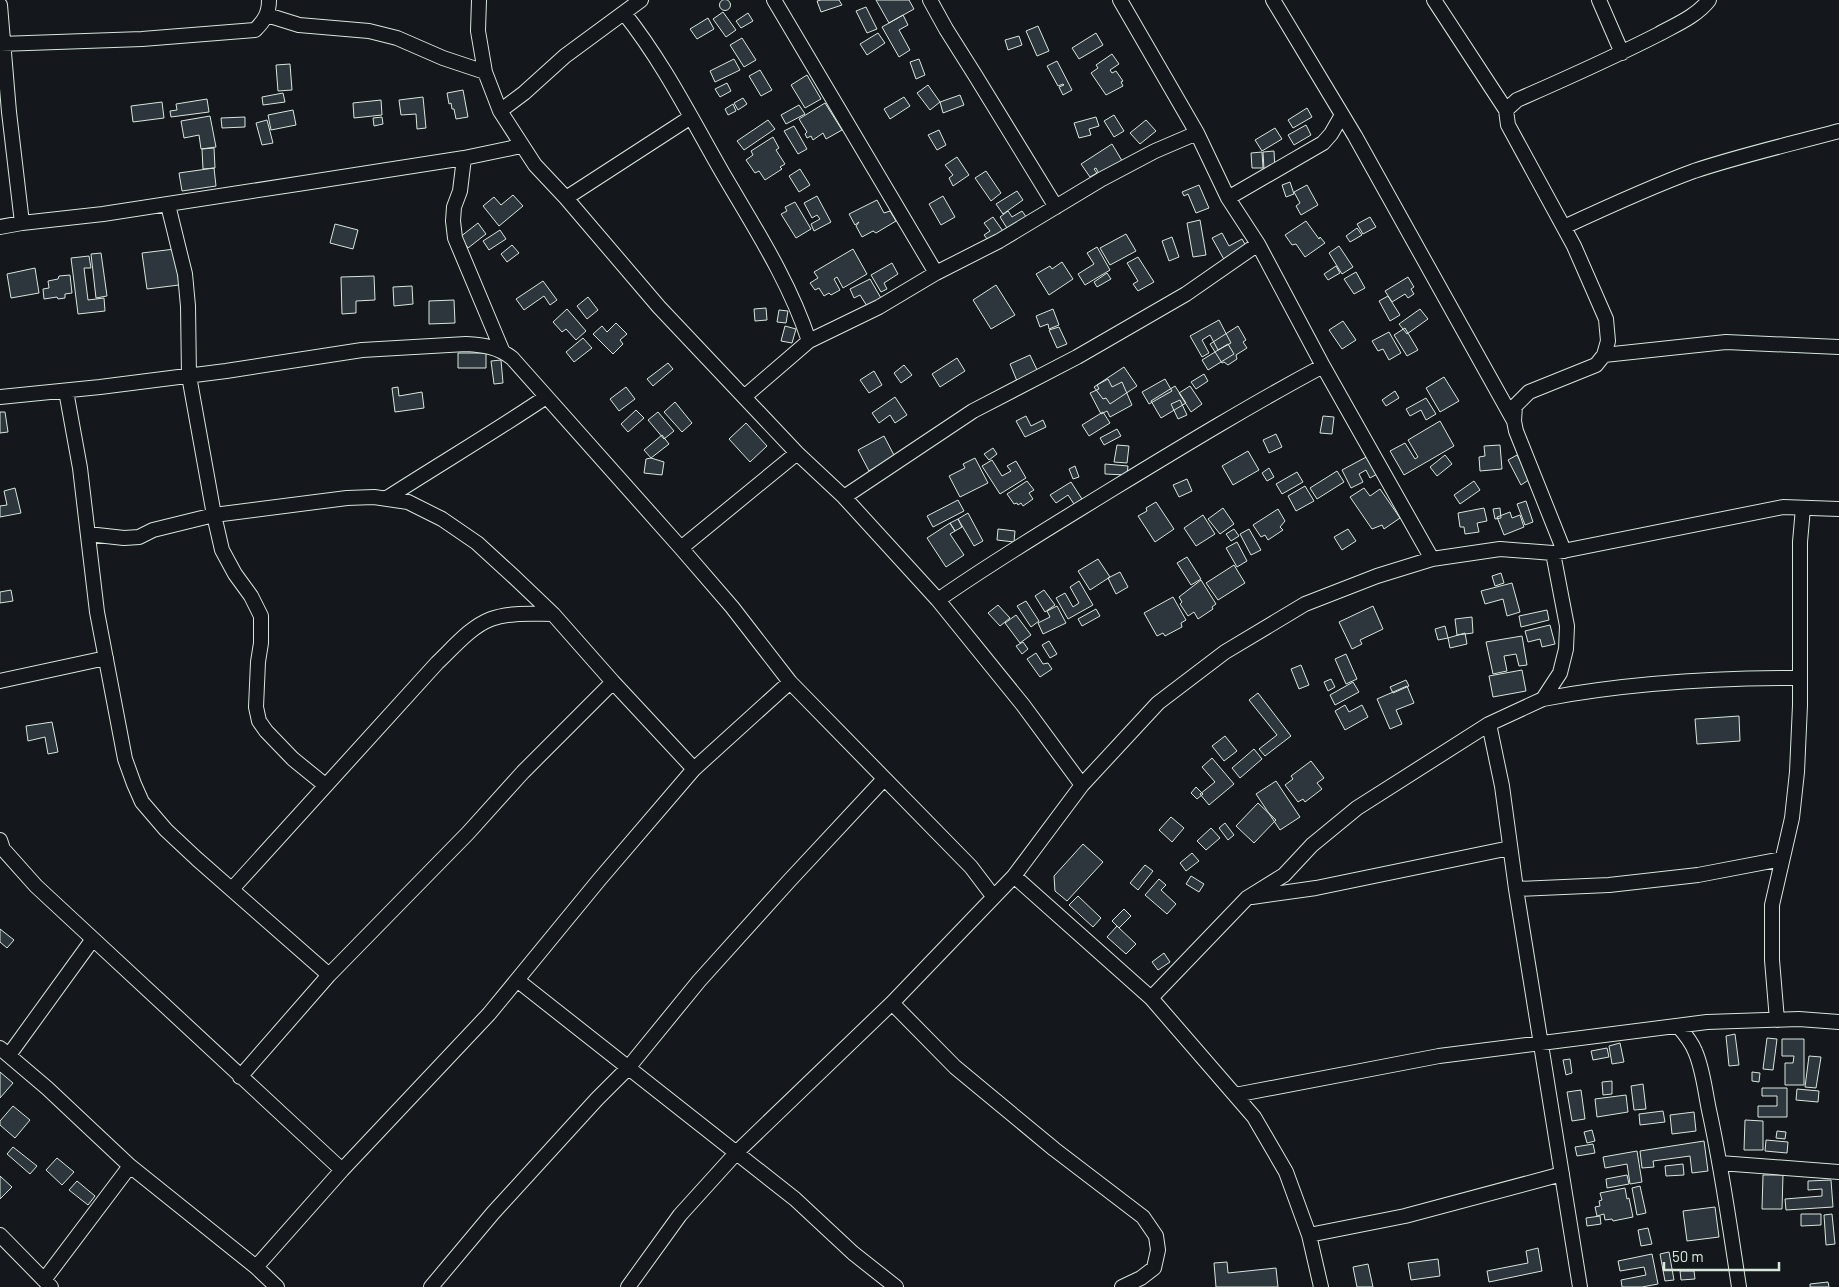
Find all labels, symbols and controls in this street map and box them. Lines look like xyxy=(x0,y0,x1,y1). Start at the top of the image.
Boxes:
scale bar xyxy=(1664,1240,1779,1272)
text: 50 m xyxy=(1672,1247,1704,1265)

